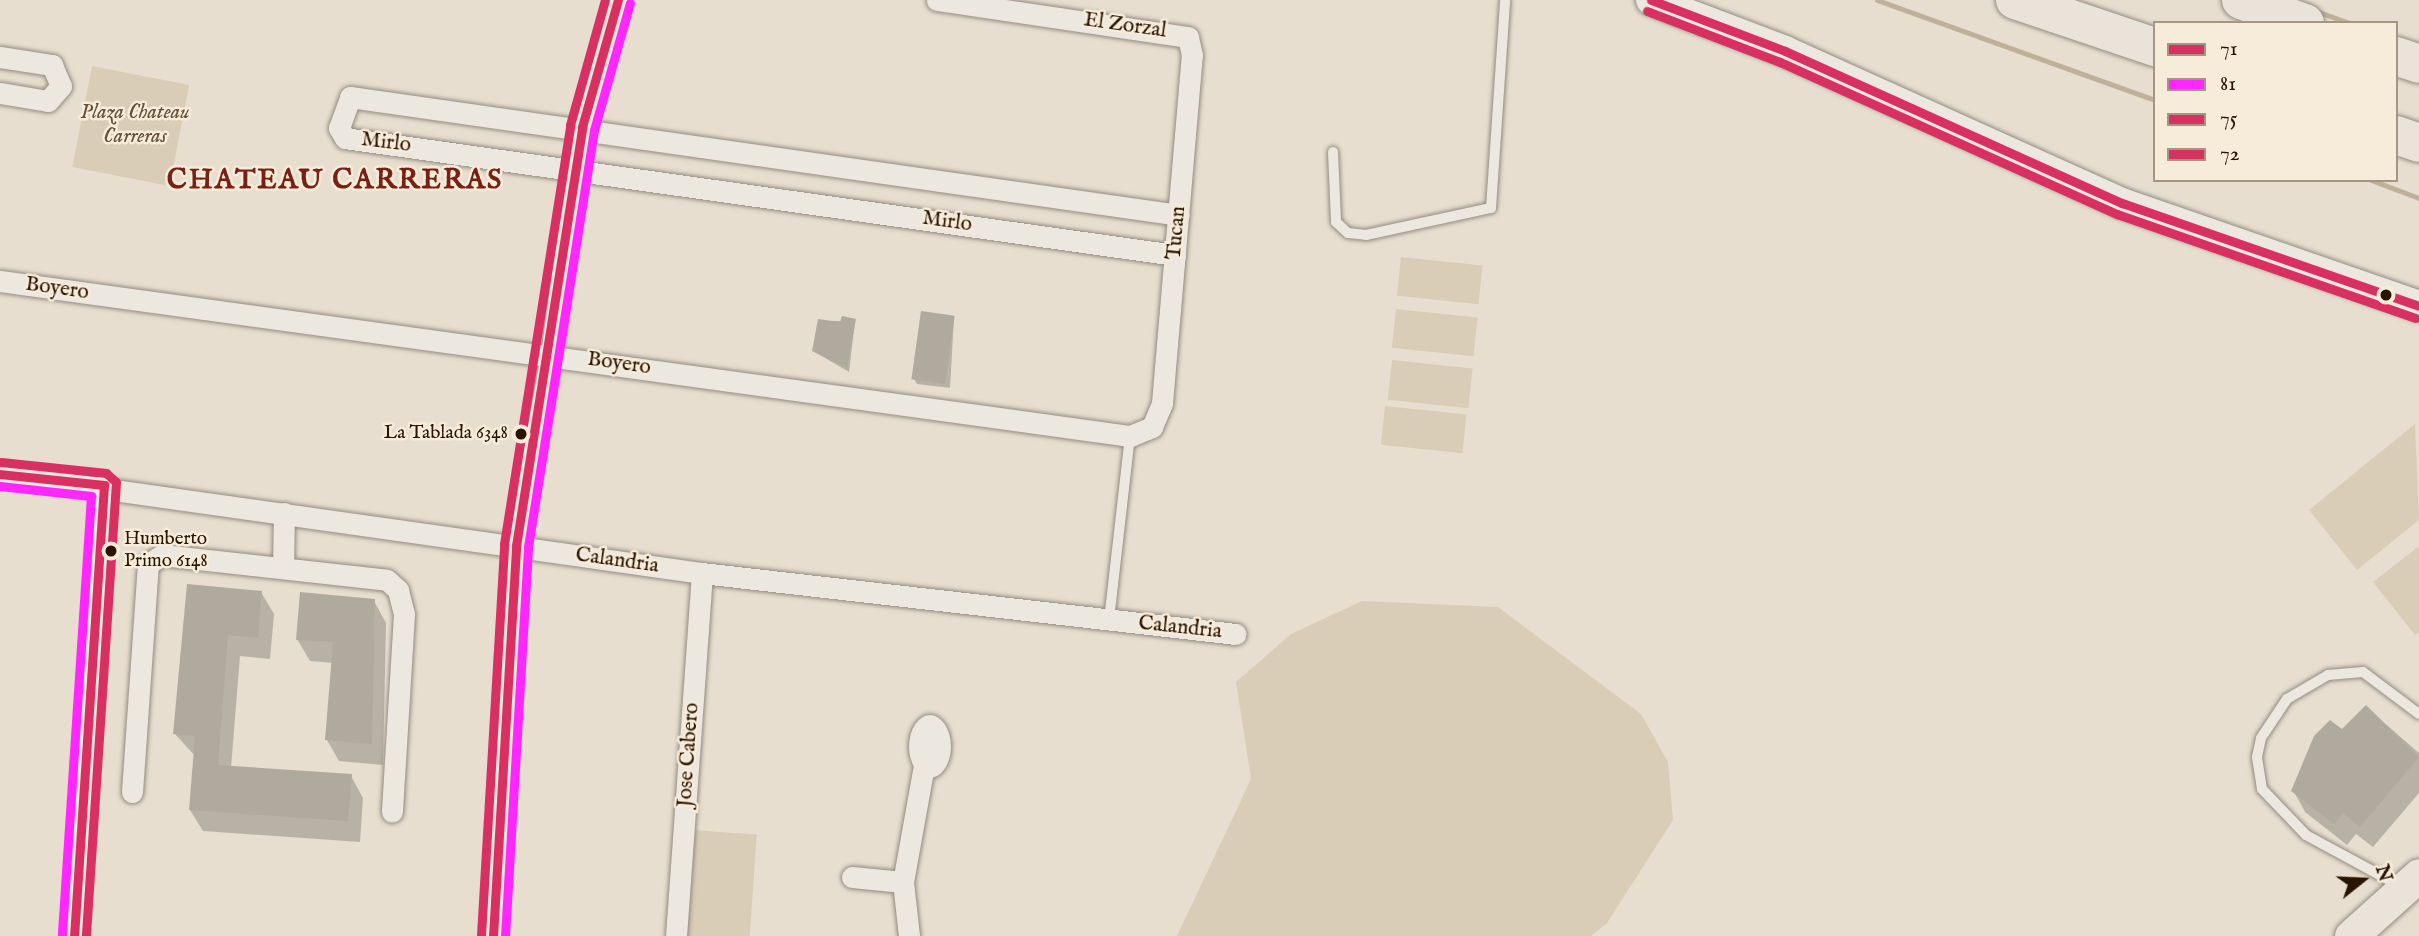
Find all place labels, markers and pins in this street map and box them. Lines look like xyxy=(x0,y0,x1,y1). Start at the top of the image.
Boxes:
unlabelled marker xyxy=(2379,288,2393,302)
place label: La Tablada 6348 xyxy=(384,423,508,445)
marker: La Tablada 6348 xyxy=(514,427,528,441)
place label: Humberto Primo 6148 xyxy=(124,529,208,573)
marker: Humberto Primo 6148 xyxy=(104,544,118,558)

